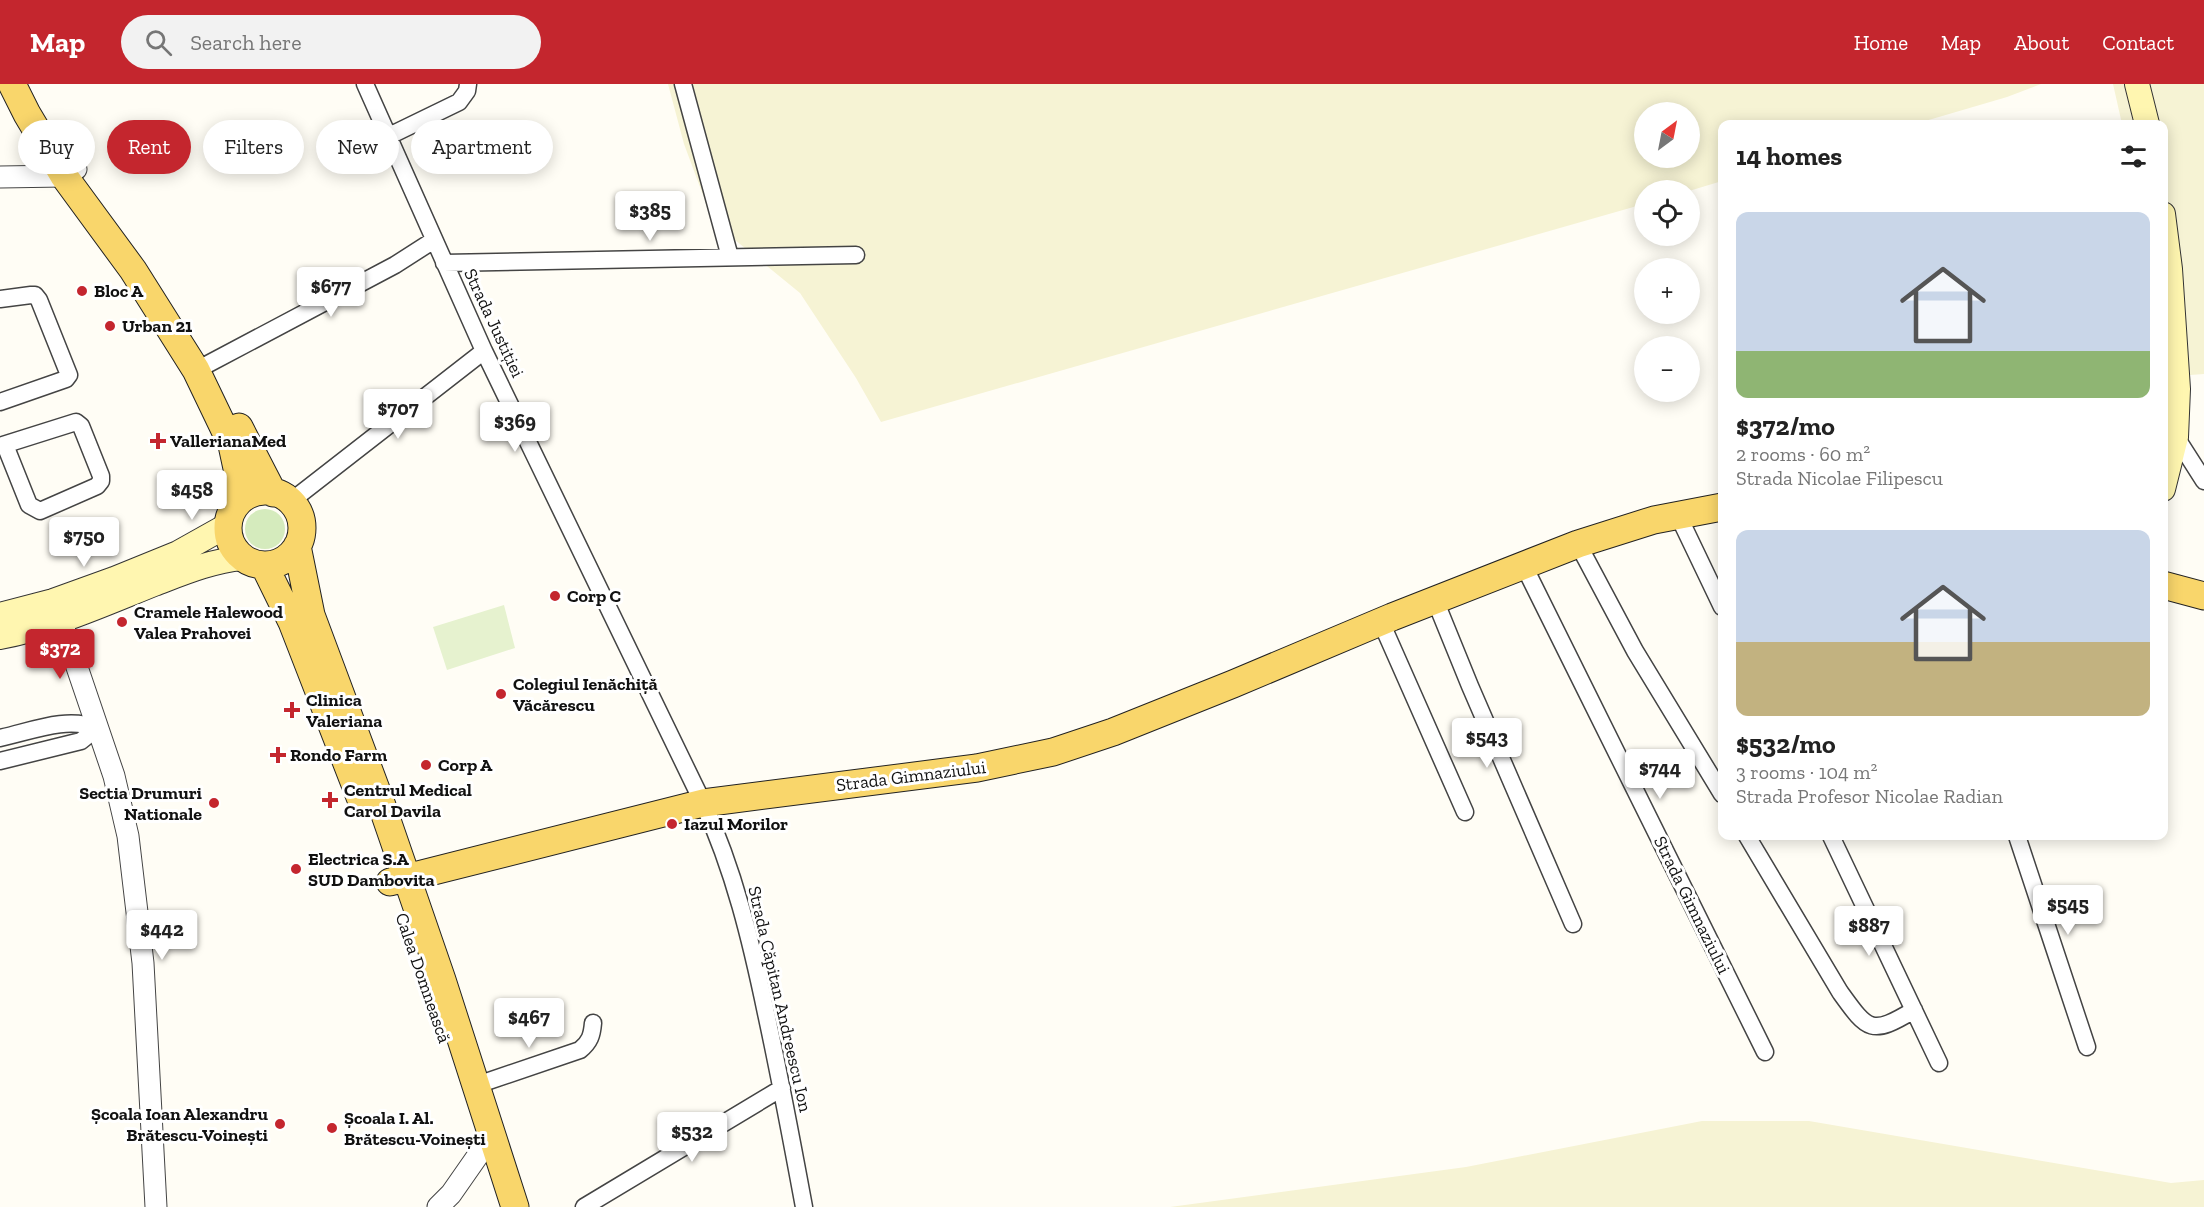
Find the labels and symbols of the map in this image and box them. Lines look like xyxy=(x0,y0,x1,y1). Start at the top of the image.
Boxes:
north arrow xyxy=(1634,102,1700,168)
pin: $385 xyxy=(614,191,686,242)
street label: Strada Justiției xyxy=(459,265,529,381)
pin: $677 xyxy=(295,267,367,318)
place label: Bloc A xyxy=(94,280,144,302)
marker: Bloc A xyxy=(75,284,89,298)
place label: Urban 21 xyxy=(122,315,192,337)
marker: Urban 21 xyxy=(103,319,117,333)
pin: $707 xyxy=(362,389,434,440)
pin: $369 xyxy=(479,402,551,453)
place label: VallerianaMed xyxy=(170,430,287,452)
marker: VallerianaMed xyxy=(151,434,165,448)
pin: $458 xyxy=(156,470,228,521)
pin: $750 xyxy=(48,517,120,568)
place label: Corp C xyxy=(567,585,621,607)
marker: Corp C xyxy=(548,589,562,603)
place label: Cramele Halewood Valea Prahovei xyxy=(134,601,284,644)
marker: Cramele Halewood Valea Prahovei xyxy=(115,615,129,629)
pin: $372 xyxy=(24,629,96,680)
place label: Colegiul Ienăchiță Văcărescu xyxy=(513,673,658,716)
marker: Colegiul Ienăchiță Văcărescu xyxy=(494,687,508,701)
place label: Clinica Valeriana xyxy=(306,689,382,732)
marker: Clinica Valeriana xyxy=(283,701,301,719)
pin: $543 xyxy=(1451,718,1523,769)
place label: Rondo Farm xyxy=(290,744,388,766)
marker: Rondo Farm xyxy=(271,748,285,762)
pin: $744 xyxy=(1624,749,1696,800)
place label: Corp A xyxy=(438,754,493,776)
street label: Strada Gimnaziului xyxy=(835,756,987,796)
marker: Corp A xyxy=(419,758,433,772)
place label: Centrul Medical Carol Davila xyxy=(344,779,472,822)
place label: Sectia Drumuri Nationale xyxy=(79,782,203,825)
marker: Centrul Medical Carol Davila xyxy=(321,791,339,809)
marker: Sectia Drumuri Nationale xyxy=(207,796,221,810)
place label: Iazul Morilor xyxy=(684,813,788,835)
marker: Iazul Morilor xyxy=(665,817,679,831)
street label: Strada Gimnaziului xyxy=(1649,832,1735,978)
place label: Electrica S.A SUD Dambovita xyxy=(308,848,435,891)
marker: Electrica S.A SUD Dambovita xyxy=(289,862,303,876)
street label: Strada Căpitan Andreescu Ion xyxy=(743,884,817,1115)
pin: $545 xyxy=(2032,885,2104,936)
pin: $887 xyxy=(1833,906,1905,957)
pin: $442 xyxy=(126,910,198,961)
street label: Calea Domnească xyxy=(390,910,456,1046)
pin: $467 xyxy=(493,998,565,1049)
place label: Școala Ioan Alexandru Brătescu-Voinești xyxy=(91,1103,269,1146)
place label: Școala I. Al. Brătescu-Voinești xyxy=(344,1107,486,1150)
pin: $532 xyxy=(656,1112,728,1163)
marker: Școala Ioan Alexandru Brătescu-Voinești xyxy=(273,1117,287,1131)
marker: Școala I. Al. Brătescu-Voinești xyxy=(325,1121,339,1135)

